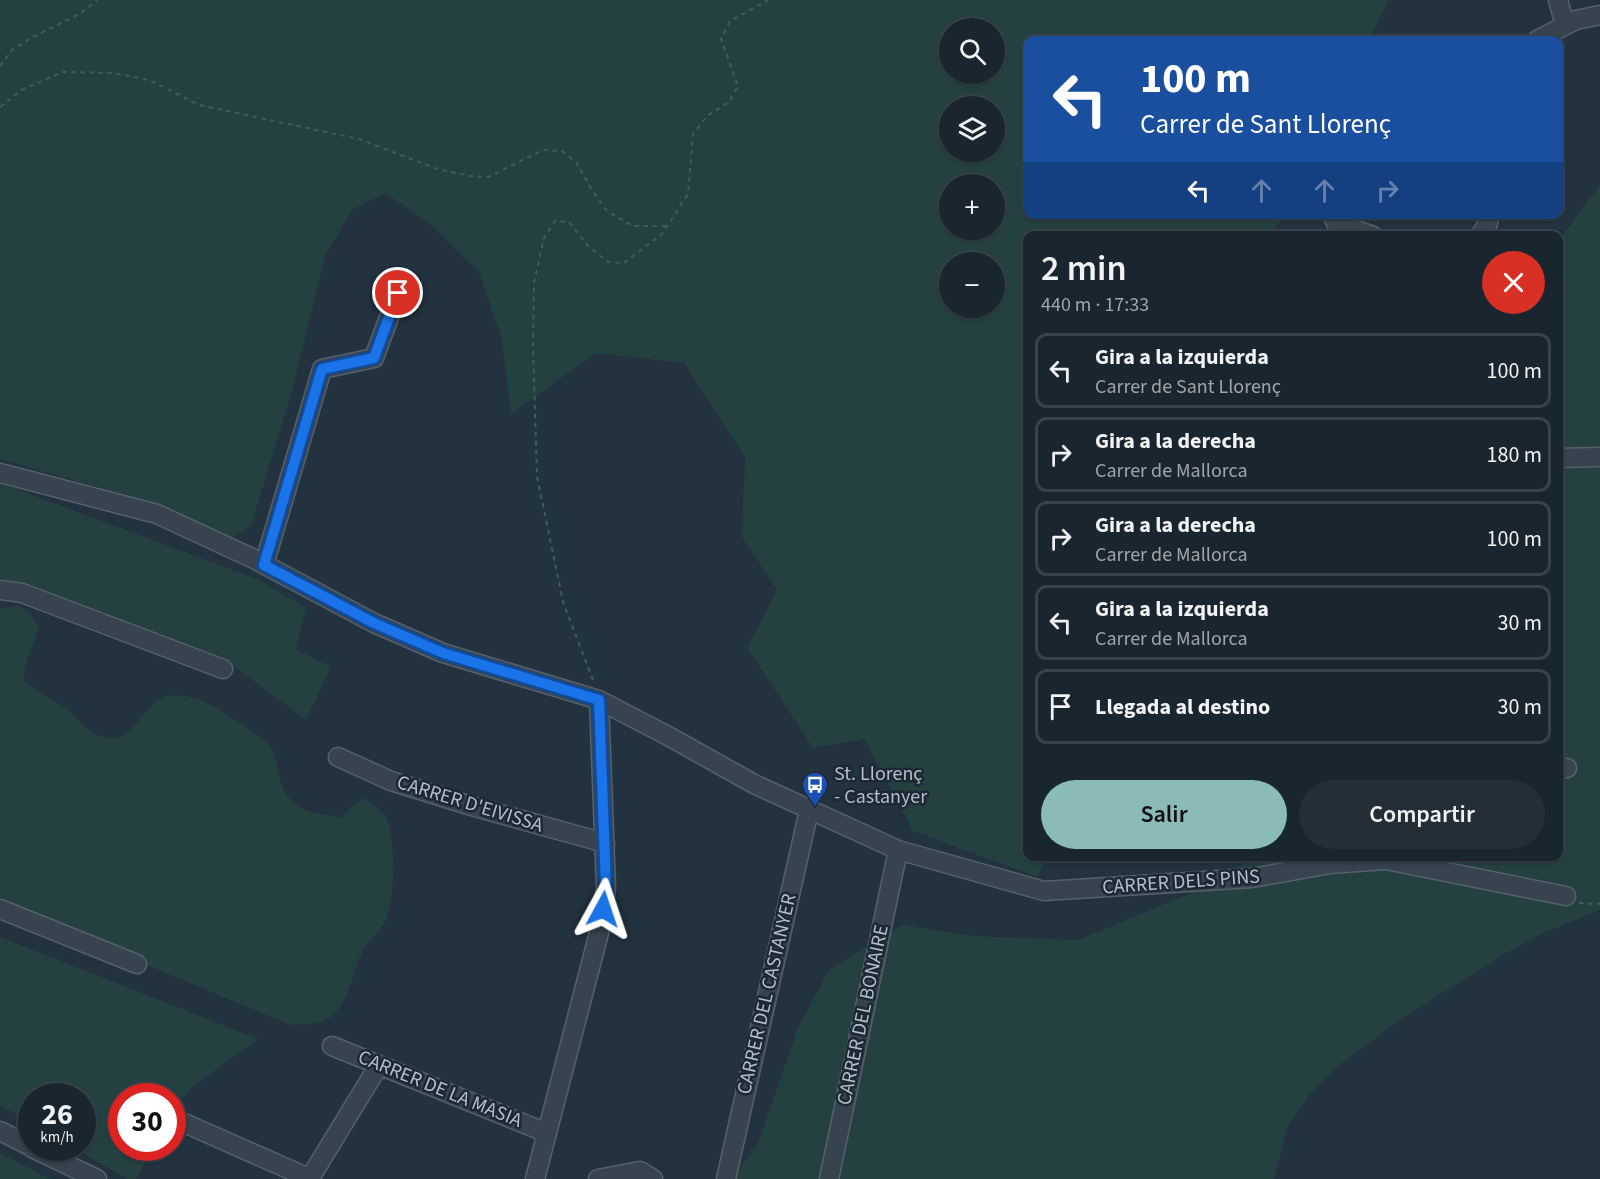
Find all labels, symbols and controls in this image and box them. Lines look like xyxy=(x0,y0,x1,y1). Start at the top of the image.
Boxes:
map controls xyxy=(939,18,1005,318)
button: search xyxy=(939,18,1005,84)
text: 100 m xyxy=(1140,49,1251,109)
icon: left xyxy=(1041,60,1119,138)
button: layers xyxy=(939,96,1005,162)
text: Carrer de Sant Llorenç xyxy=(1140,105,1391,144)
button: + xyxy=(939,174,1005,240)
icon: left xyxy=(1182,174,1215,207)
icon: ahead xyxy=(1245,174,1278,207)
icon: ahead xyxy=(1308,174,1341,207)
icon: right xyxy=(1371,174,1404,207)
text: 2 min xyxy=(1041,243,1127,294)
button: close xyxy=(1482,251,1545,314)
button: − xyxy=(939,252,1005,318)
pin xyxy=(372,267,423,318)
icon: arrive xyxy=(381,276,414,309)
text: 440 m · 17:33 xyxy=(1041,291,1149,319)
text: Gira a la izquierda xyxy=(1095,341,1269,373)
icon: left xyxy=(1044,354,1077,387)
text: 100 m xyxy=(1487,355,1542,387)
text: Carrer de Sant Llorenç xyxy=(1095,373,1281,401)
text: Gira a la derecha xyxy=(1095,425,1256,457)
icon: right xyxy=(1044,438,1077,471)
text: 180 m xyxy=(1487,439,1542,471)
text: Carrer de Mallorca xyxy=(1095,457,1247,485)
text: Gira a la derecha xyxy=(1095,509,1256,541)
icon: right xyxy=(1044,522,1077,555)
text: 100 m xyxy=(1487,523,1542,555)
text: Carrer de Mallorca xyxy=(1095,541,1247,569)
text: Gira a la izquierda xyxy=(1095,593,1269,625)
icon: left xyxy=(1044,606,1077,639)
text: 30 m xyxy=(1497,607,1542,639)
text: Carrer de Mallorca xyxy=(1095,625,1247,653)
icon: arrive xyxy=(1044,690,1077,723)
text: Llegada al destino xyxy=(1095,691,1270,723)
text: 30 m xyxy=(1497,691,1542,723)
place label: St. Llorenç - Castanyer xyxy=(834,760,927,811)
street label: CARRER D'EIVISSA xyxy=(393,768,547,840)
bus stop icon: St. Llorenç - Castanyer xyxy=(800,770,830,808)
button: Salir xyxy=(1041,780,1287,849)
button: Compartir xyxy=(1299,780,1545,849)
street label: CARRER DELS PINS xyxy=(1101,863,1261,901)
position arrow xyxy=(571,877,635,941)
street label: CARRER DEL CASTANYER xyxy=(730,891,804,1097)
street label: CARRER DEL BONAIRE xyxy=(830,922,896,1108)
street label: CARRER DE LA MASIA xyxy=(354,1043,526,1135)
speed limit sign: 30 xyxy=(108,1083,186,1161)
text: 26 xyxy=(41,1093,73,1136)
text: km/h xyxy=(40,1127,74,1148)

